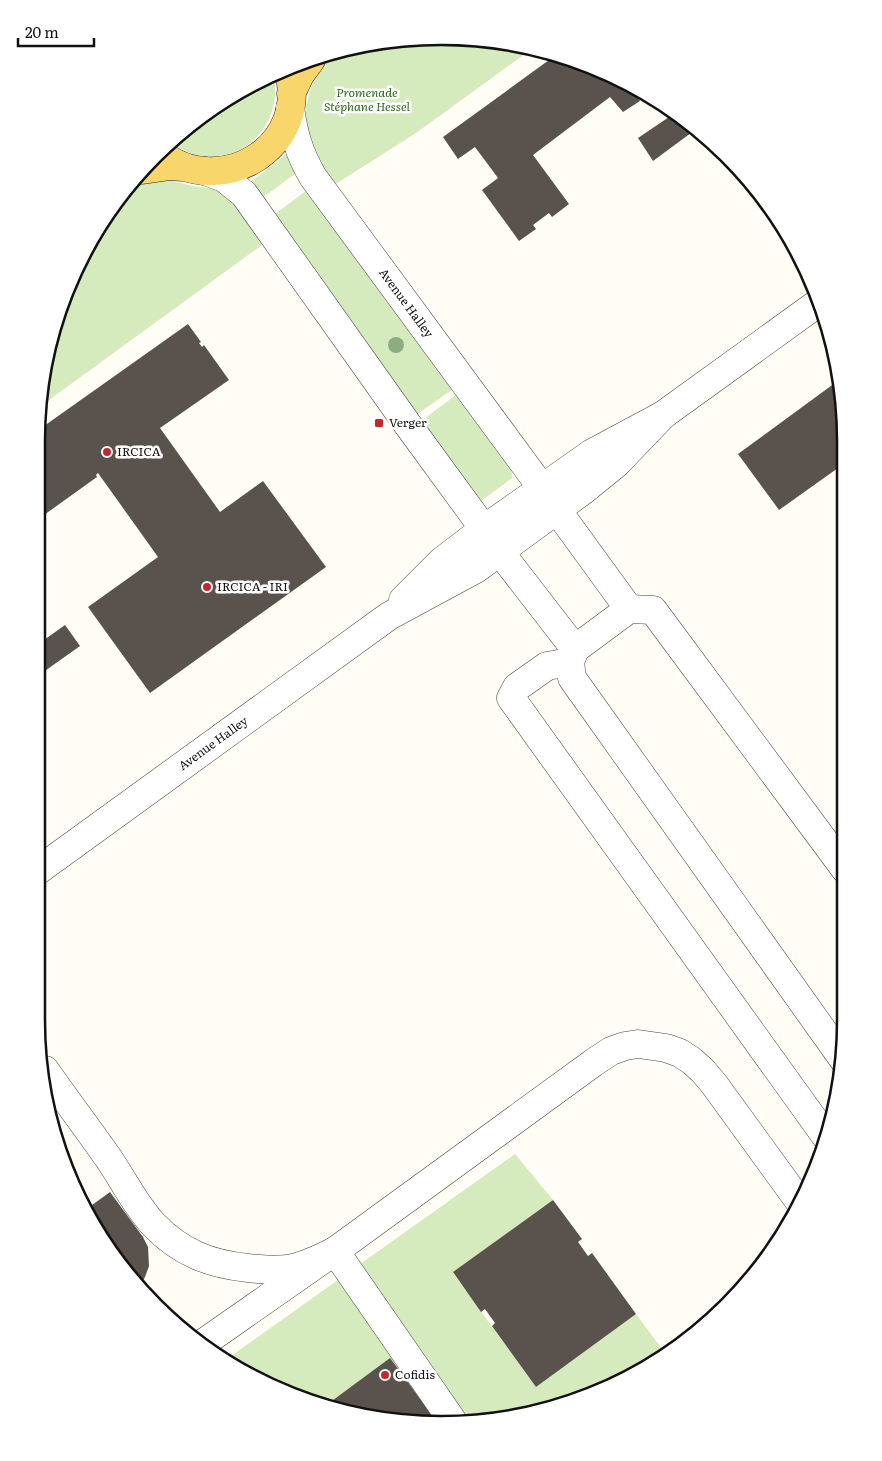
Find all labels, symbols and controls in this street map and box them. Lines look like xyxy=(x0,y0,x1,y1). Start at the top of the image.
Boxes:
scale bar xyxy=(18,15,94,47)
text: 20 m xyxy=(25,20,59,43)
park label: Promenade Stéphane Hessel xyxy=(324,83,411,115)
street label: Avenue Halley xyxy=(375,264,438,341)
place label: Verger xyxy=(389,413,427,431)
marker: Verger xyxy=(373,417,385,429)
place label: IRCICA xyxy=(117,442,161,460)
marker: IRCICA xyxy=(101,446,113,458)
place label: IRCICA - IRI xyxy=(217,577,288,595)
marker: IRCICA - IRI xyxy=(201,581,213,593)
street label: Avenue Halley xyxy=(174,711,251,774)
place label: Cofidis xyxy=(395,1365,435,1383)
marker: Cofidis xyxy=(379,1369,391,1381)

